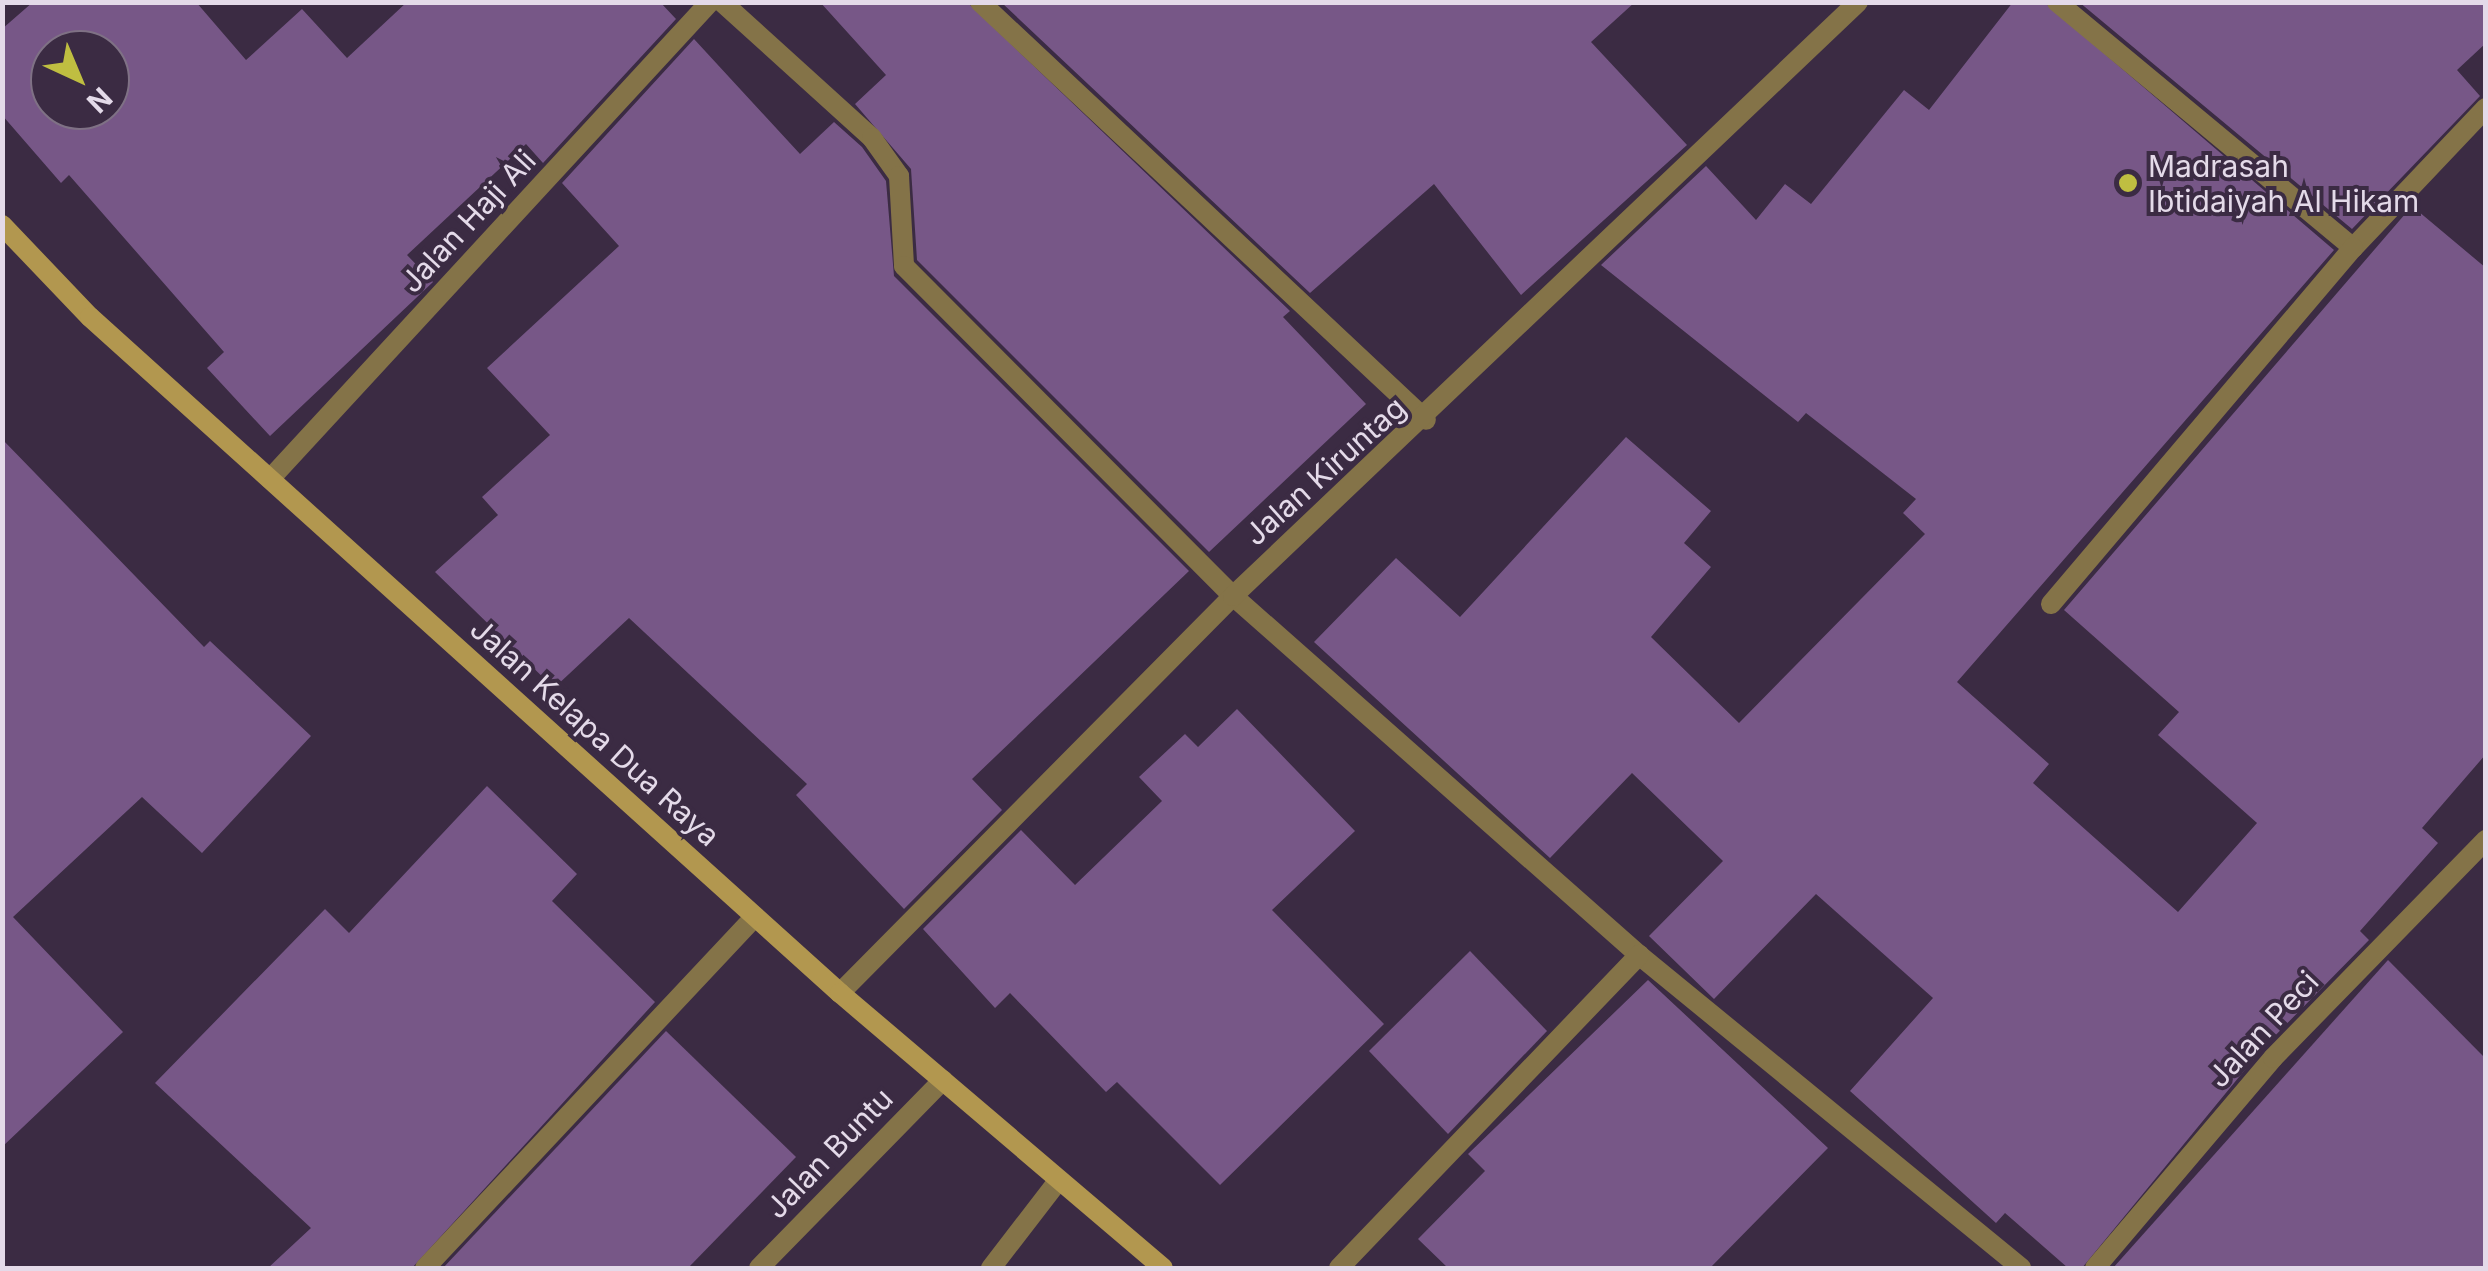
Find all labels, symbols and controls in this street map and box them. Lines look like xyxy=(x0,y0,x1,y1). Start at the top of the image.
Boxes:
north arrow xyxy=(30,30,130,130)
text: N xyxy=(80,80,119,120)
street label: Jalan Haji Ali xyxy=(393,142,543,300)
place label: Madrasah Ibtidaiyah Al Hikam xyxy=(2148,148,2419,218)
marker: Madrasah Ibtidaiyah Al Hikam xyxy=(2117,172,2139,194)
street label: Jalan Kiruntag xyxy=(1237,389,1413,553)
street label: Jalan Kelapa Dua Raya xyxy=(463,611,727,853)
street label: Jalan Peci xyxy=(2200,964,2326,1094)
street label: Jalan Buntu xyxy=(758,1080,900,1226)

